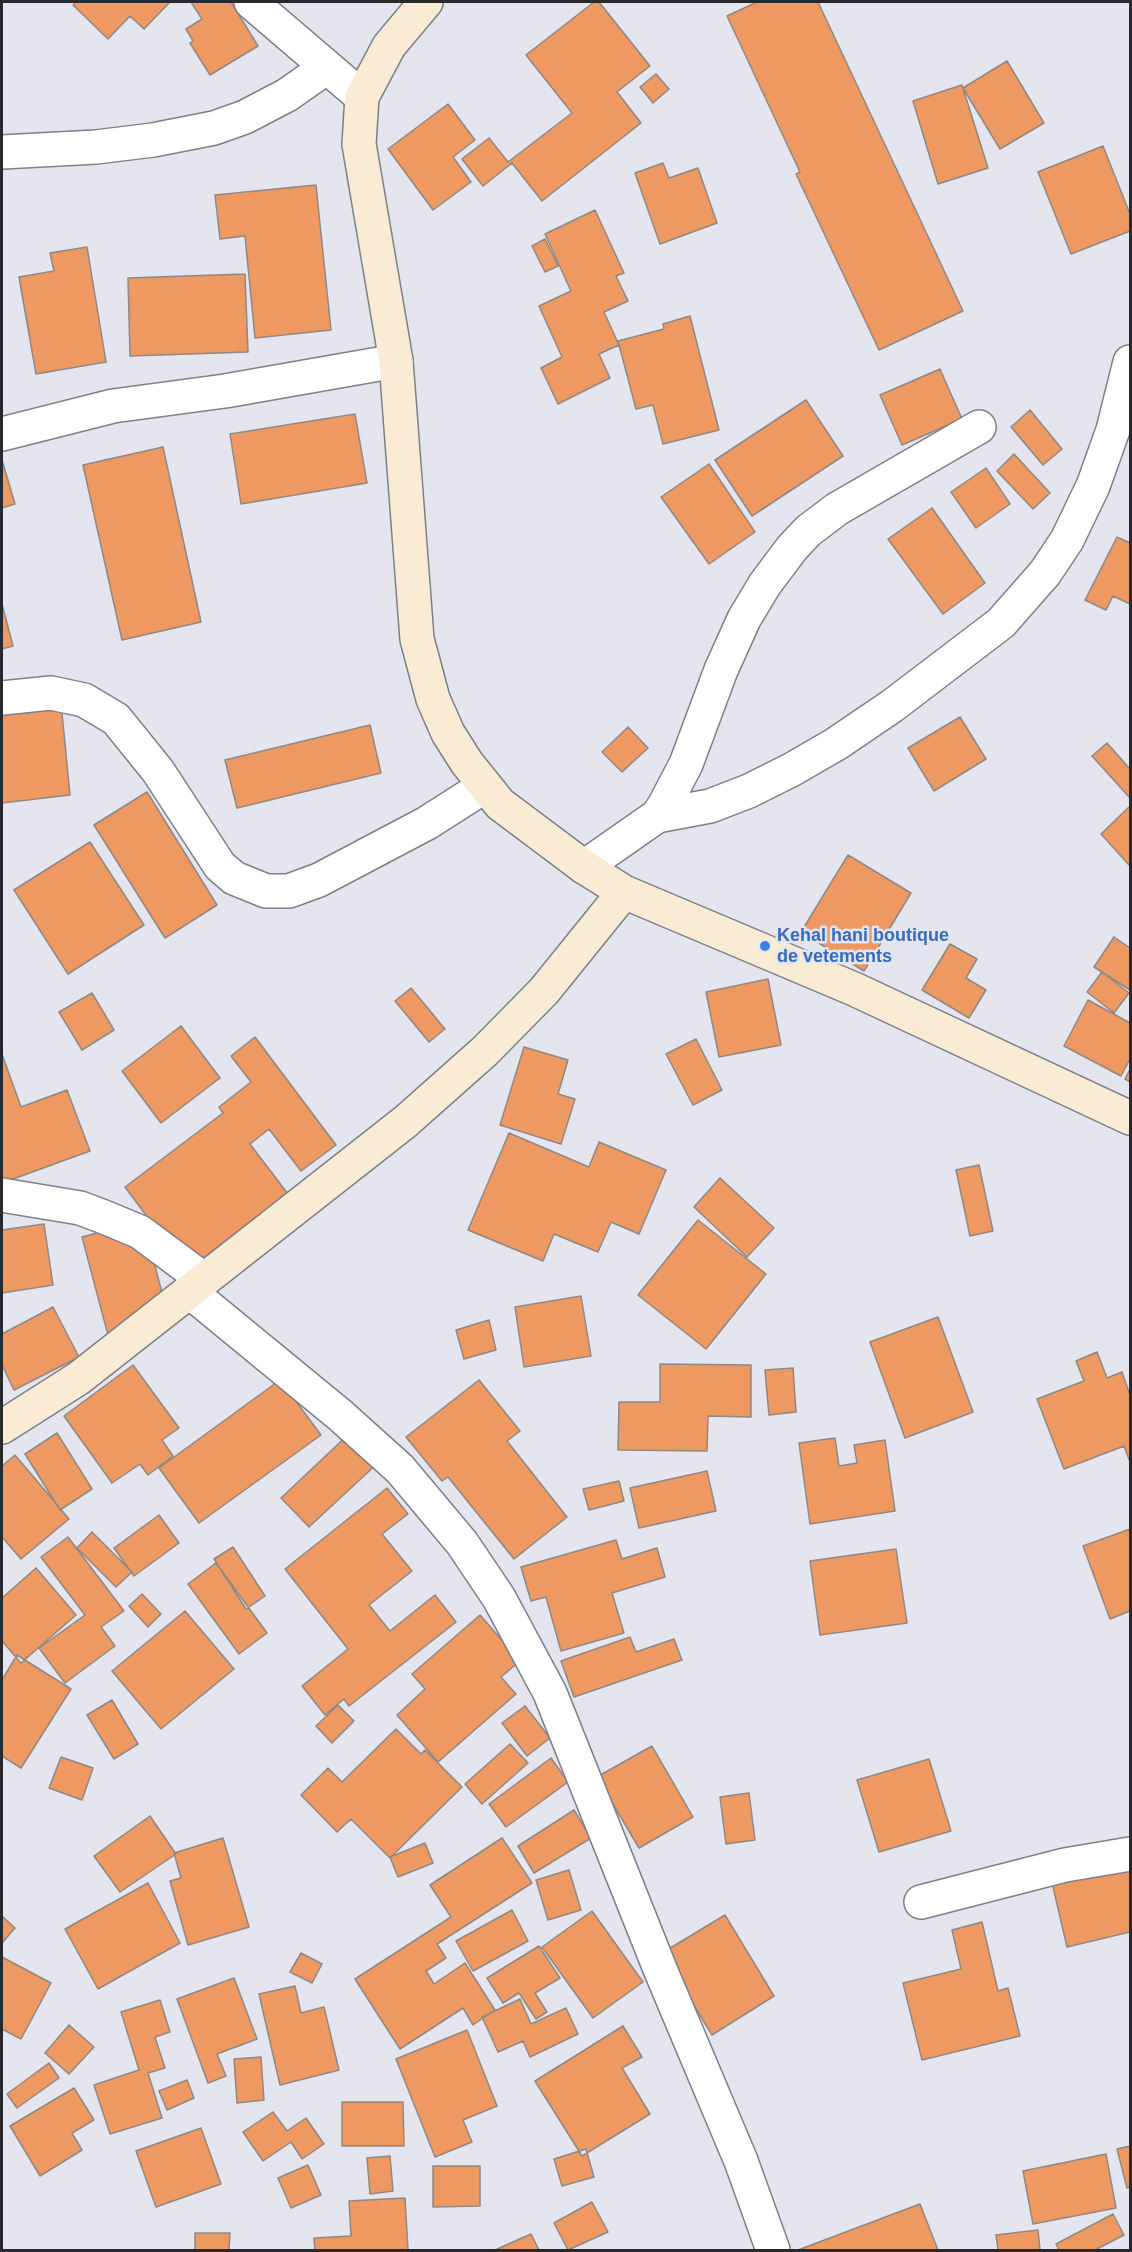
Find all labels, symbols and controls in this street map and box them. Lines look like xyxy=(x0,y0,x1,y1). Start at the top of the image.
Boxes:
place label: Kehal hani boutique de vetements xyxy=(777,925,949,968)
marker: Kehal hani boutique de vetements xyxy=(758,939,772,953)

